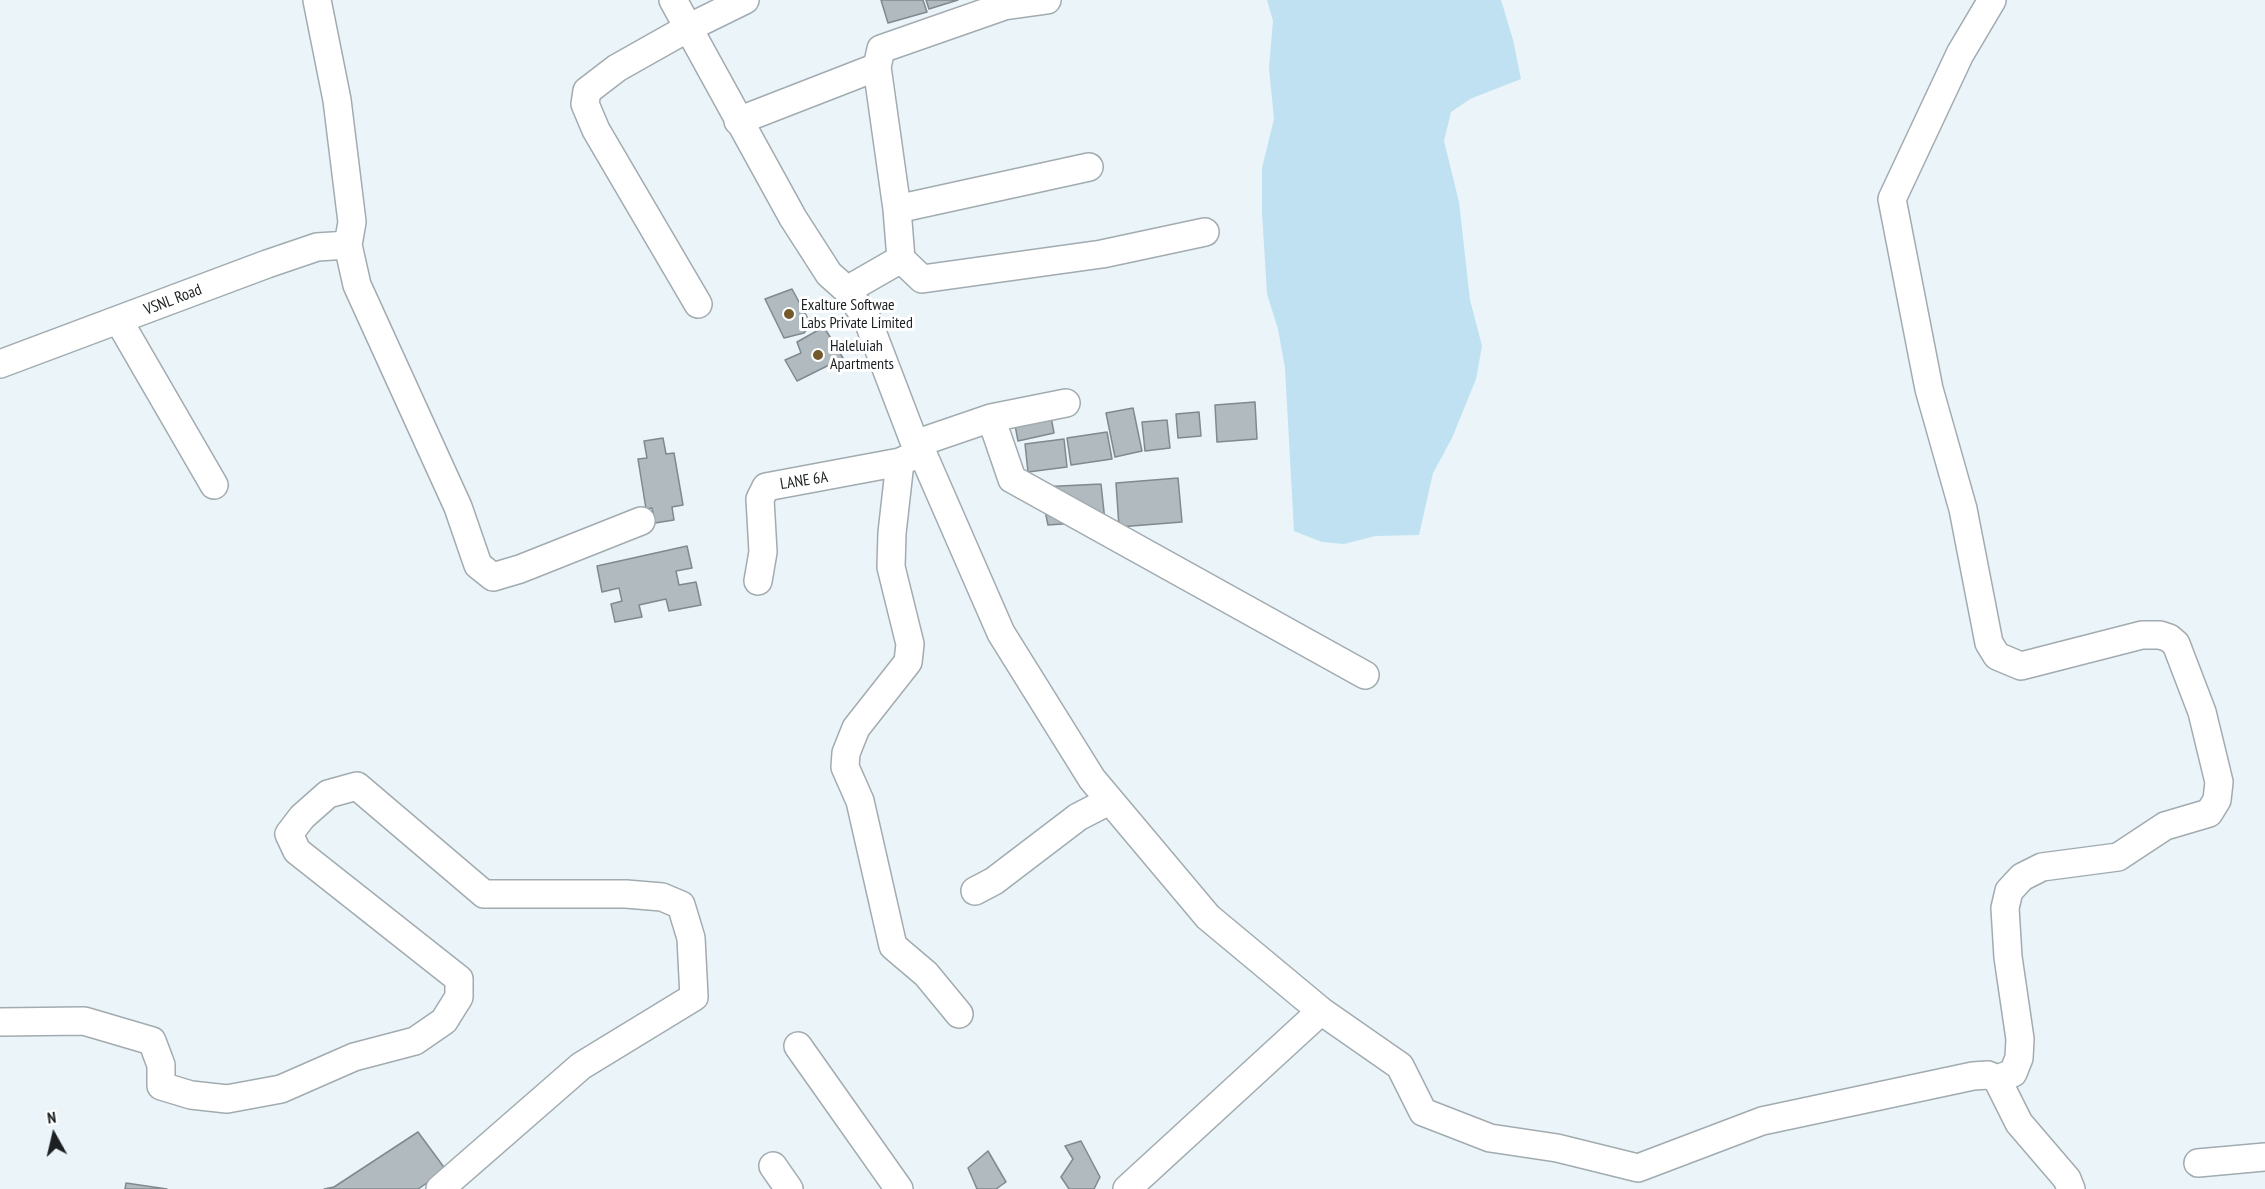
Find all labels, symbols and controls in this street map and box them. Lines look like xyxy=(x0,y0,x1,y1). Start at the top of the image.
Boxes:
street label: VSNL Road xyxy=(141,280,205,320)
place label: Exalture Softwae Labs Private Limited xyxy=(801,295,913,333)
marker: Exalture Softwae Labs Private Limited xyxy=(782,307,796,321)
place label: Haleluiah Apartments xyxy=(830,336,894,374)
marker: Haleluiah Apartments xyxy=(811,348,825,362)
street label: LANE 6A xyxy=(779,468,829,494)
north arrow xyxy=(24,1105,84,1165)
text: N xyxy=(46,1107,57,1128)

